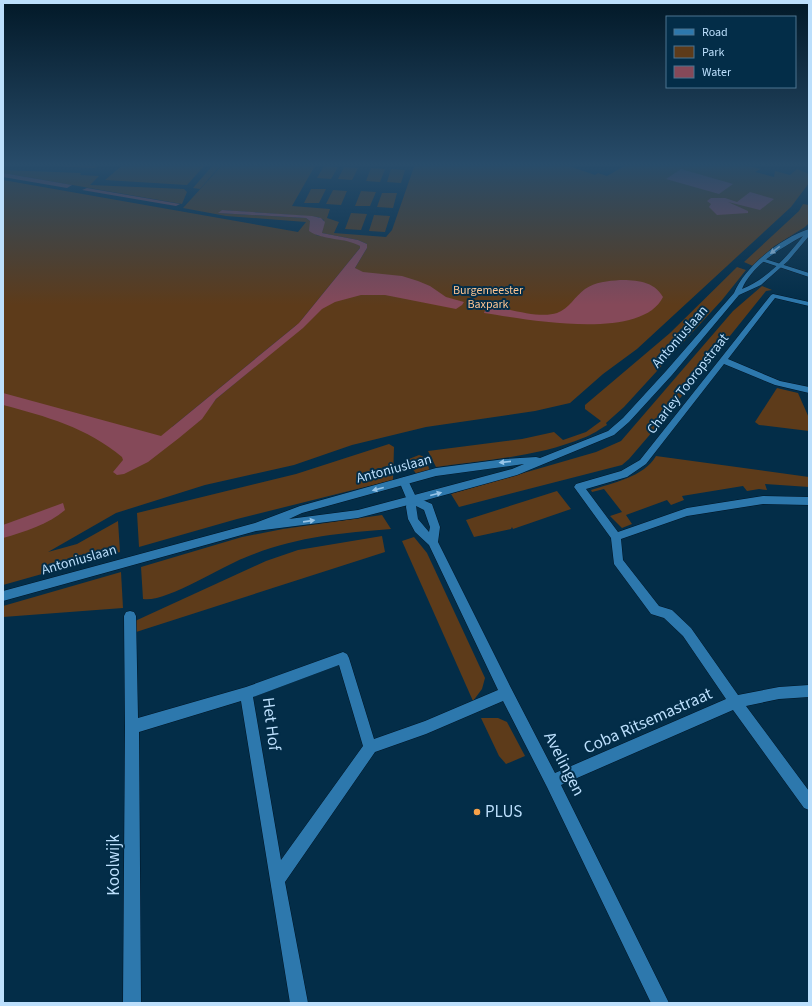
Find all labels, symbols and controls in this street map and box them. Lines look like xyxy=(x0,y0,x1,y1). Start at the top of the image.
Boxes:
legend xyxy=(666,16,796,88)
text: Road xyxy=(702,24,728,41)
text: Park xyxy=(702,44,724,61)
text: Water xyxy=(702,64,732,81)
one-way arrow xyxy=(770,246,780,254)
park label: Burgemeester Baxpark xyxy=(453,282,524,313)
street label: Antoniuslaan xyxy=(647,301,713,373)
street label: Charley Tooropstraat xyxy=(642,329,734,439)
street label: Antoniuslaan xyxy=(354,449,434,489)
one-way arrow xyxy=(499,459,511,466)
one-way arrow xyxy=(372,486,384,492)
one-way arrow xyxy=(430,491,442,497)
one-way arrow xyxy=(303,517,315,524)
street label: Antoniuslaan xyxy=(39,540,119,580)
street label: Coba Ritsemastraat xyxy=(580,682,716,760)
street label: Het Hof xyxy=(256,696,286,753)
street label: Avelingen xyxy=(538,728,590,800)
place label: PLUS xyxy=(485,800,522,824)
marker: PLUS xyxy=(472,807,482,817)
street label: Koolwijk xyxy=(102,834,126,896)

